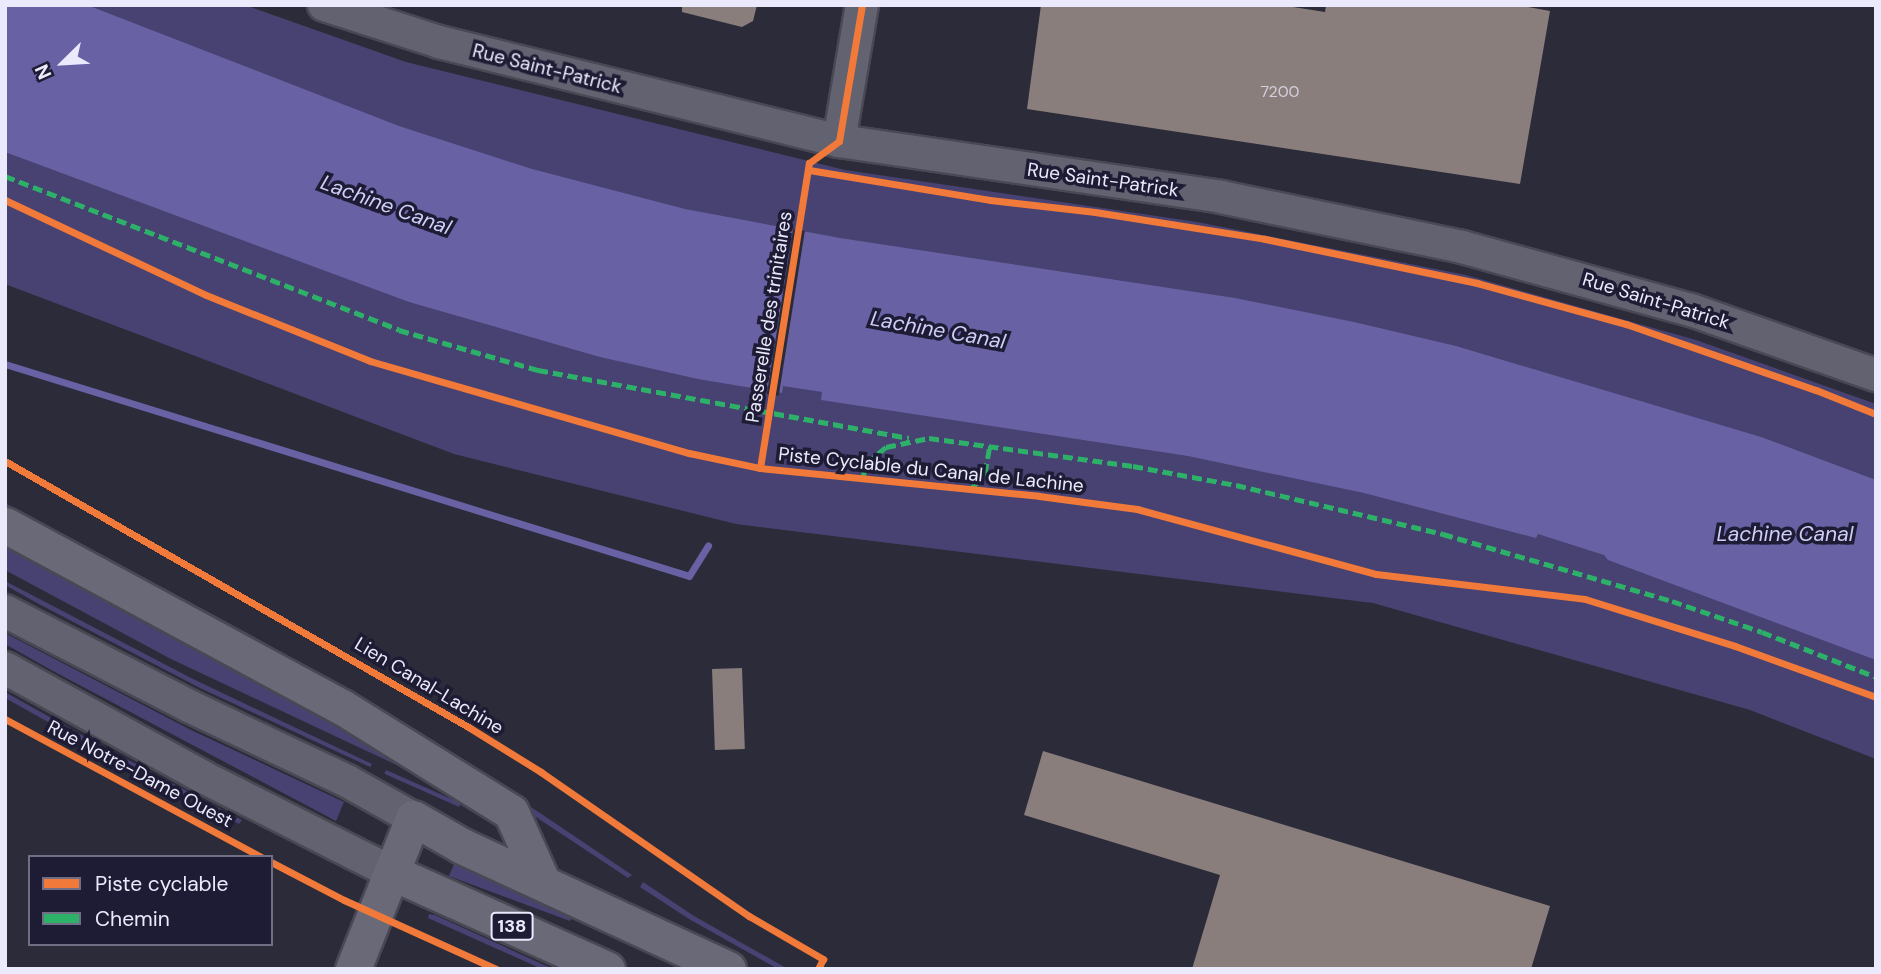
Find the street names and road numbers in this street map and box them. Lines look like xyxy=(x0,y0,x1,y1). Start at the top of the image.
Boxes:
street label: Rue Saint-Patrick xyxy=(470,39,624,99)
street label: Rue Saint-Patrick xyxy=(1026,158,1180,202)
street label: Passerelle des trinitaires xyxy=(741,210,797,424)
street label: Rue Saint-Patrick xyxy=(1580,268,1732,334)
street label: Piste Cyclable du Canal de Lachine xyxy=(777,443,1085,497)
street label: Lien Canal-Lachine xyxy=(351,633,507,739)
street label: Rue Notre-Dame Ouest xyxy=(44,715,236,833)
road number: 138 xyxy=(489,911,535,940)

